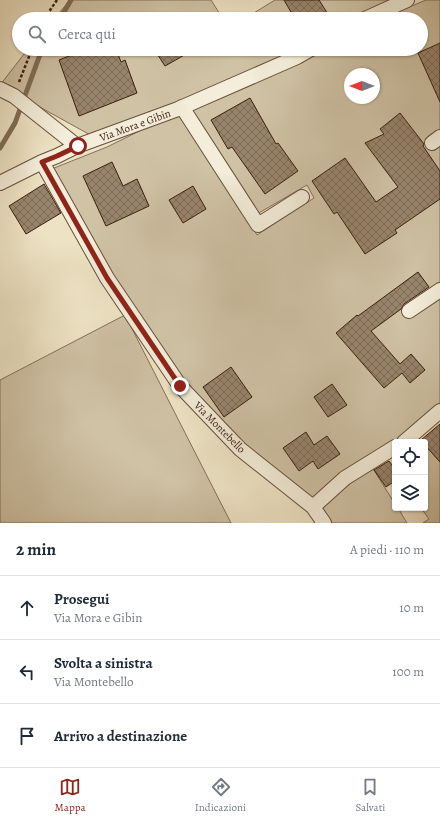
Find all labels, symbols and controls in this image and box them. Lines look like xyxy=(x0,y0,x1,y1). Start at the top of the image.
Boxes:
search box xyxy=(12,12,428,56)
icon: search xyxy=(26,23,48,45)
text: Cerca qui xyxy=(58,24,116,44)
north arrow xyxy=(344,68,380,104)
street label: Via Mora e Gibin xyxy=(97,106,173,146)
route start xyxy=(69,137,87,155)
route end xyxy=(171,377,189,395)
street label: Via Montebello xyxy=(190,398,249,457)
map controls xyxy=(392,439,428,511)
button: locate xyxy=(392,439,428,475)
button: layers xyxy=(392,475,428,511)
text: 2 min xyxy=(16,538,56,561)
text: A piedi · 110 m xyxy=(350,541,424,558)
text: Prosegui xyxy=(54,589,110,609)
icon: ahead xyxy=(16,597,38,619)
text: 10 m xyxy=(399,599,424,616)
text: Via Mora e Gibin xyxy=(54,609,142,626)
text: Svolta a sinistra xyxy=(54,653,153,673)
icon: left xyxy=(16,661,38,683)
text: 100 m xyxy=(392,663,424,680)
text: Via Montebello xyxy=(54,673,133,690)
icon: arrive xyxy=(16,725,38,747)
text: Arrivo a destinazione xyxy=(54,726,187,746)
tab: Mappa xyxy=(55,776,86,815)
tab: Indicazioni xyxy=(195,776,246,815)
tab: Salvati xyxy=(355,776,385,815)

